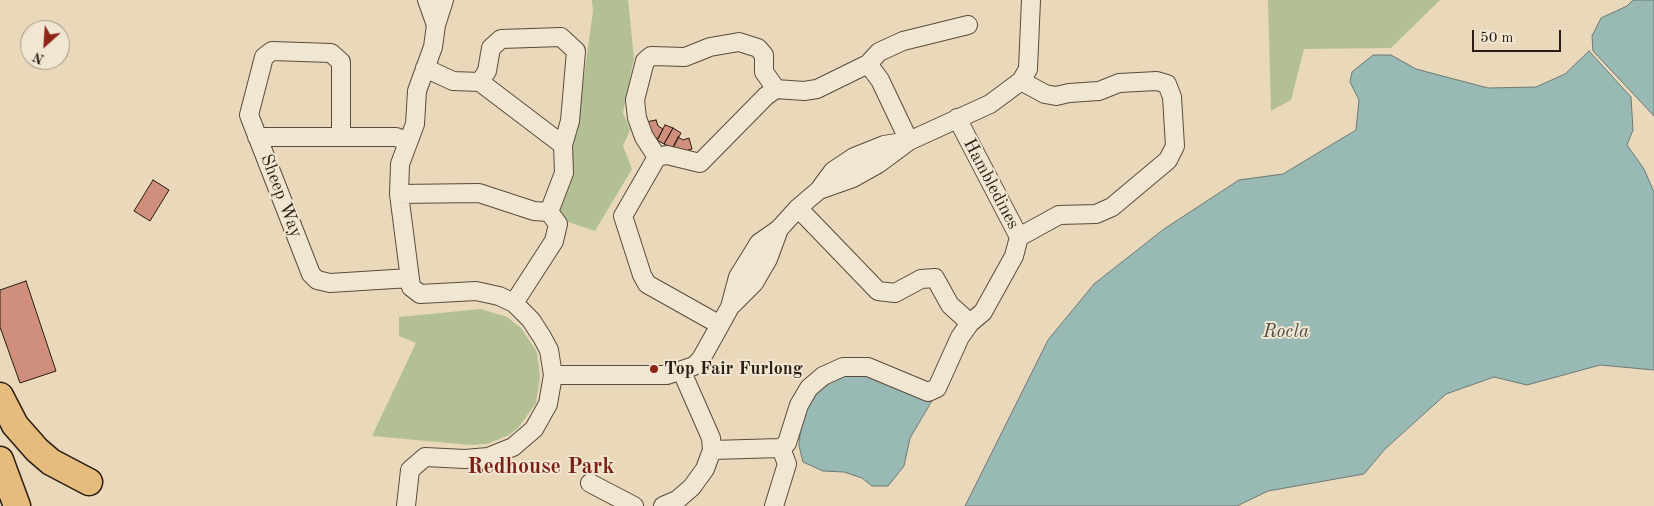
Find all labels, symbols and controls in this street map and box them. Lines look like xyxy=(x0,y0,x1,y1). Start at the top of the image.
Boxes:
north arrow xyxy=(20,20,70,70)
scale bar xyxy=(1474,20,1563,52)
text: 50 m xyxy=(1480,31,1514,46)
text: N xyxy=(31,49,47,66)
street label: Hambledines xyxy=(958,135,1024,233)
street label: Sheep Way xyxy=(255,151,307,241)
water label: Rocla xyxy=(1263,321,1309,343)
place label: Top Fair Furlong xyxy=(664,358,803,380)
marker: Top Fair Furlong xyxy=(648,363,660,375)
district label: Redhouse Park xyxy=(467,454,615,480)

